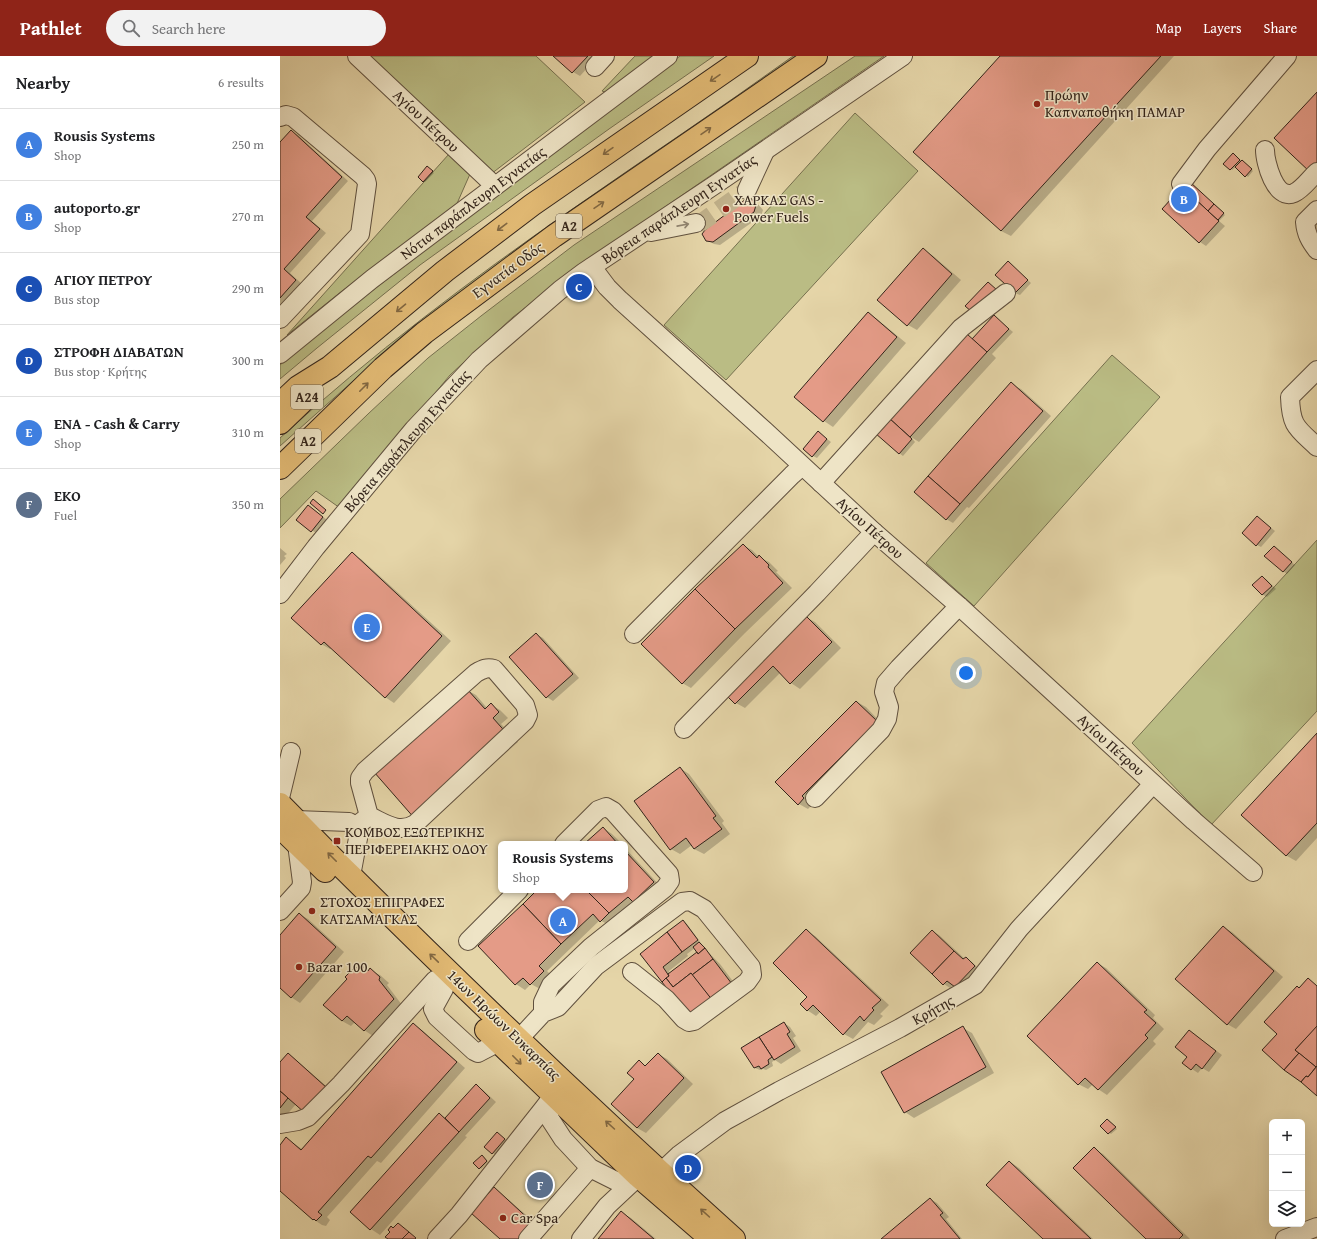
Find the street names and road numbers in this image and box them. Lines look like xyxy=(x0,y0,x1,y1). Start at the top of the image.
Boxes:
street label: Αγίου Πέτρου xyxy=(388,84,464,157)
street label: Νότια παράπλευρη Εγνατίας xyxy=(396,141,550,264)
street label: Βόρεια παράπλευρη Εγνατίας xyxy=(597,148,761,268)
road number: Α2 xyxy=(556,214,582,238)
street label: Εγνατία Οδός xyxy=(468,236,548,303)
street label: Βόρεια παράπλευρη Εγνατίας xyxy=(339,364,475,517)
road number: Α24 xyxy=(291,385,323,409)
road number: Α2 xyxy=(295,429,321,453)
street label: Αγίου Πέτρου xyxy=(832,492,909,564)
street label: Αγίου Πέτρου xyxy=(1073,709,1150,781)
street label: 14ων Ηρώων Ευκαρπίας xyxy=(443,965,566,1085)
street label: Κρήτης xyxy=(908,989,958,1030)

